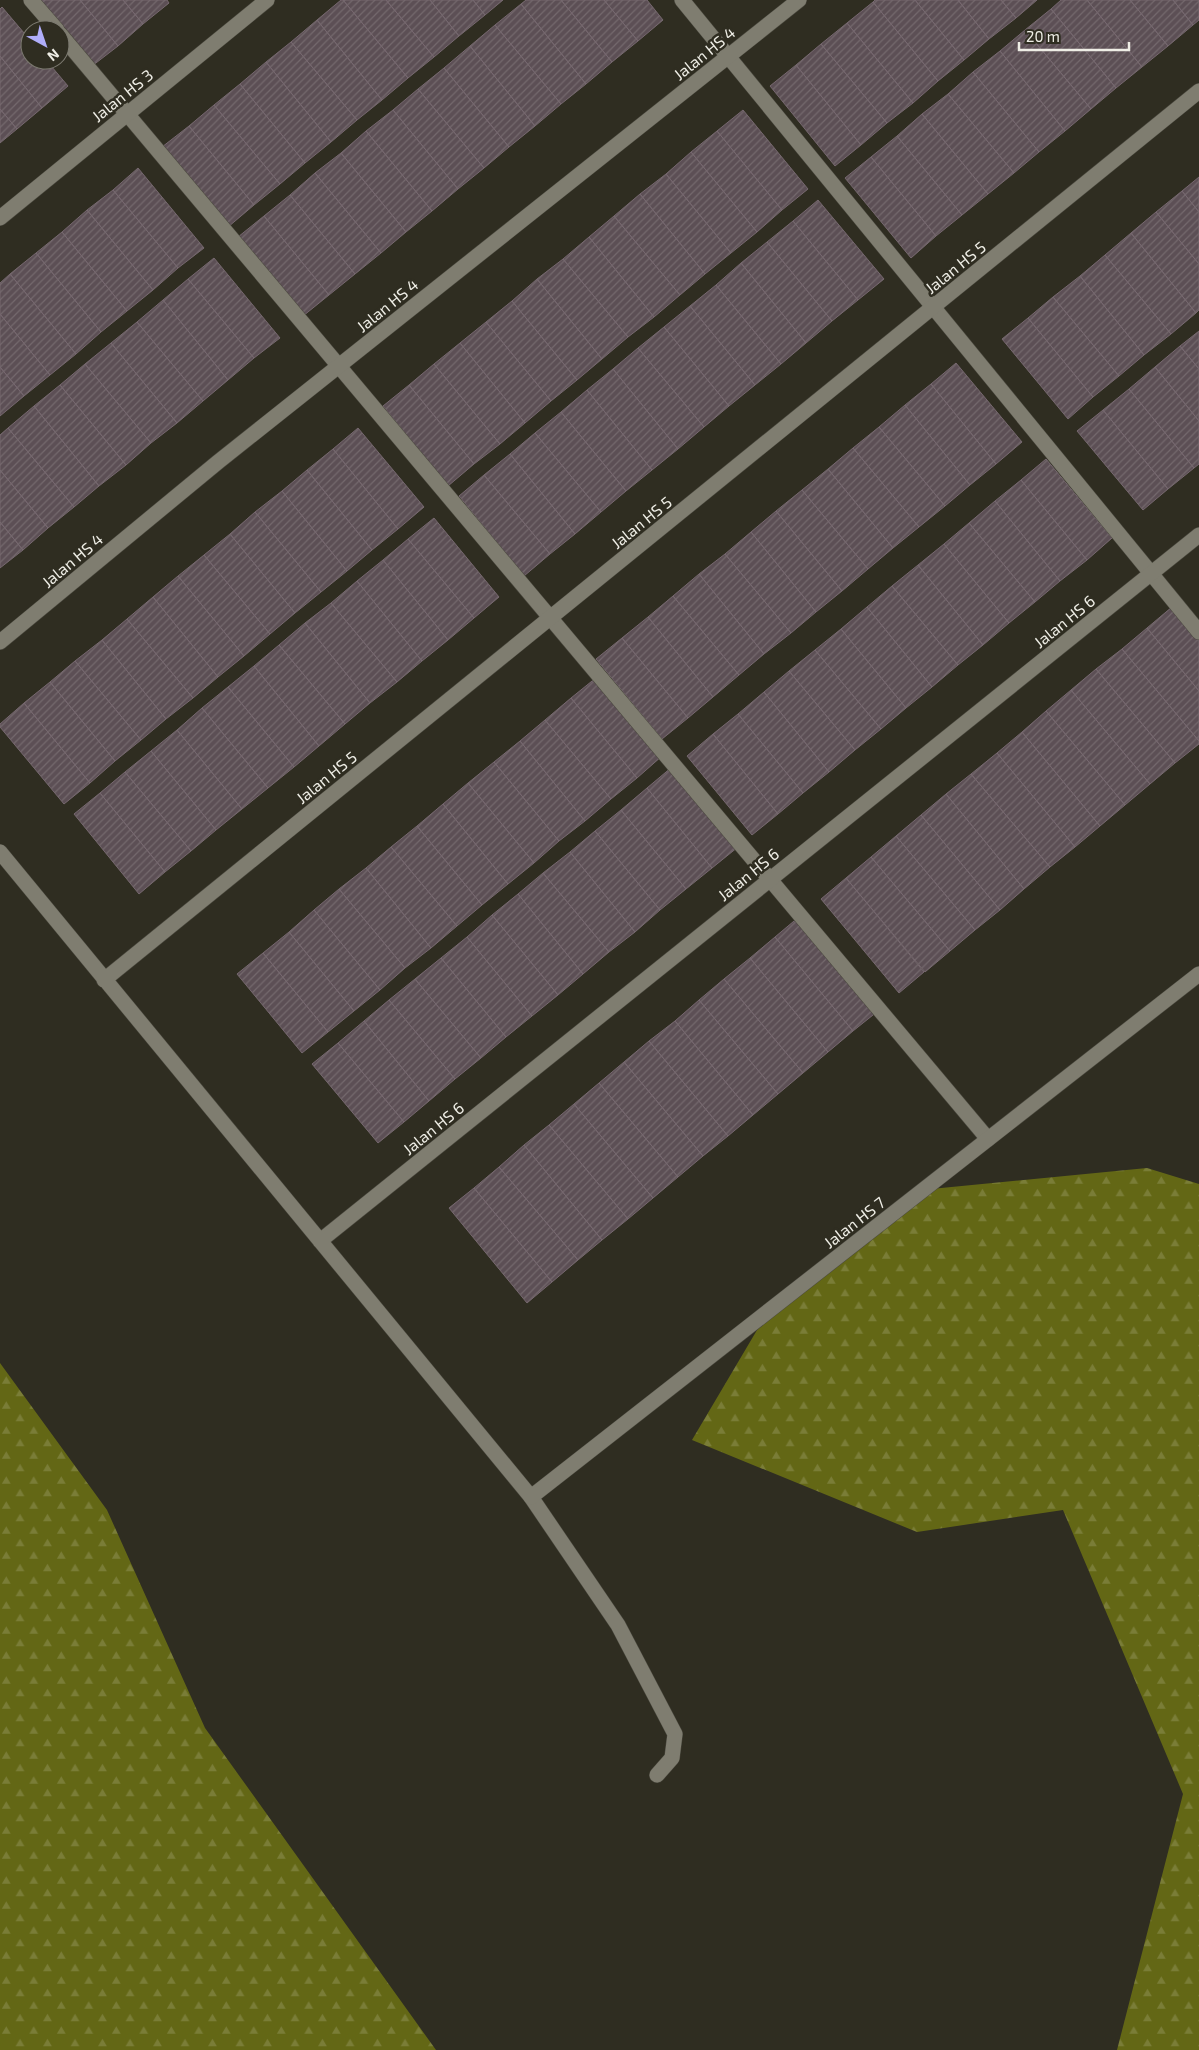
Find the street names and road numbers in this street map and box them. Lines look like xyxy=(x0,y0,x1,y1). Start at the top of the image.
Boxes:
street label: Jalan HS 4 xyxy=(669,22,739,84)
street label: Jalan HS 3 xyxy=(88,65,156,125)
street label: Jalan HS 5 xyxy=(921,237,989,297)
street label: Jalan HS 4 xyxy=(352,274,422,336)
street label: Jalan HS 5 xyxy=(607,492,675,552)
street label: Jalan HS 4 xyxy=(38,529,106,591)
street label: Jalan HS 6 xyxy=(1030,591,1098,651)
street label: Jalan HS 5 xyxy=(292,747,360,807)
street label: Jalan HS 6 xyxy=(714,844,782,904)
street label: Jalan HS 6 xyxy=(399,1098,467,1158)
street label: Jalan HS 7 xyxy=(820,1192,888,1252)

